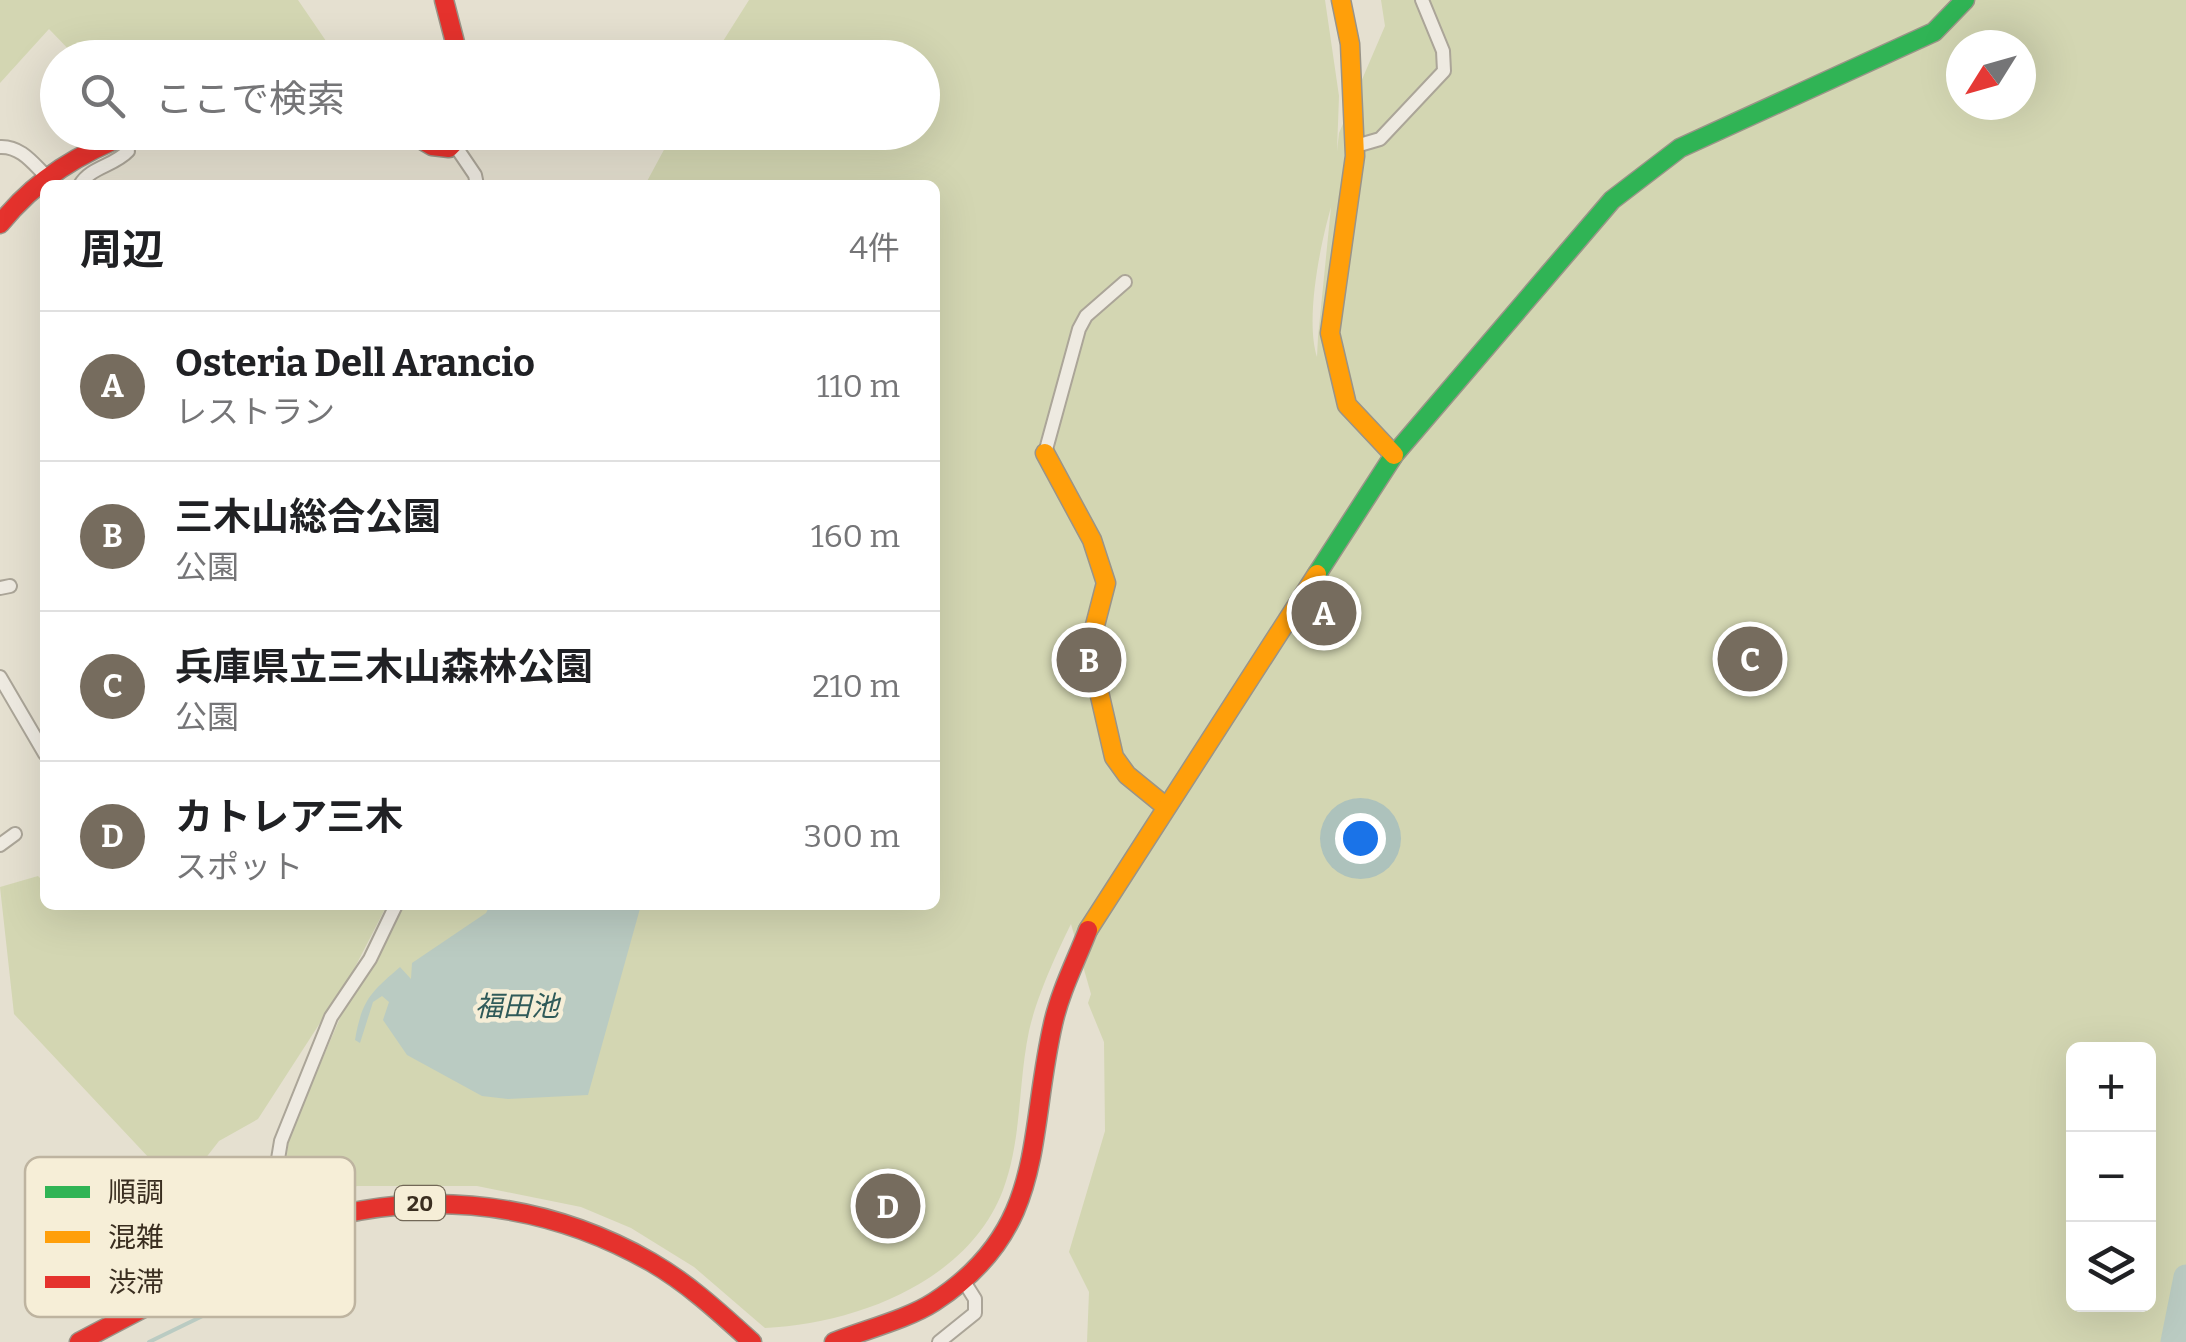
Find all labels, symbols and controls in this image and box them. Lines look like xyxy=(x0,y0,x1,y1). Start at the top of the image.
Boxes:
north arrow xyxy=(1946,30,2036,120)
search box xyxy=(40,40,940,150)
icon: search xyxy=(75,68,130,123)
text: ここで検索 xyxy=(155,76,345,122)
text: 周辺 xyxy=(80,225,164,275)
text: 4件 xyxy=(849,229,900,267)
text: Osteria Dell Arancio xyxy=(175,340,535,386)
text: A xyxy=(101,367,124,405)
text: 110 m xyxy=(817,367,900,405)
text: レストラン xyxy=(175,393,335,431)
text: 三木山総合公園 xyxy=(175,494,441,540)
text: B xyxy=(102,517,123,555)
text: 160 m xyxy=(811,517,900,555)
text: 公園 xyxy=(175,548,239,586)
pin: A xyxy=(1292,576,1356,650)
pin: B xyxy=(1056,622,1122,698)
pin: C xyxy=(1718,622,1782,696)
text: 兵庫県立三木山森林公園 xyxy=(175,644,593,690)
text: C xyxy=(102,667,123,705)
text: 210 m xyxy=(812,667,900,705)
text: 公園 xyxy=(175,698,239,736)
text: カトレア三木 xyxy=(175,794,403,840)
your location xyxy=(1335,813,1386,864)
text: D xyxy=(101,817,124,855)
text: 300 m xyxy=(804,817,900,855)
text: スポット xyxy=(175,848,303,886)
water label: 福田池 xyxy=(475,990,562,1023)
map controls xyxy=(2066,1042,2156,1312)
button: + xyxy=(2066,1042,2156,1132)
button: − xyxy=(2066,1132,2156,1222)
legend xyxy=(25,1157,355,1317)
pin: D xyxy=(856,1168,920,1244)
text: 順調 xyxy=(108,1176,164,1209)
road number: 20 xyxy=(395,1186,445,1220)
text: 混雑 xyxy=(108,1221,164,1254)
button: layers xyxy=(2066,1222,2156,1312)
text: 渋滞 xyxy=(108,1266,164,1299)

